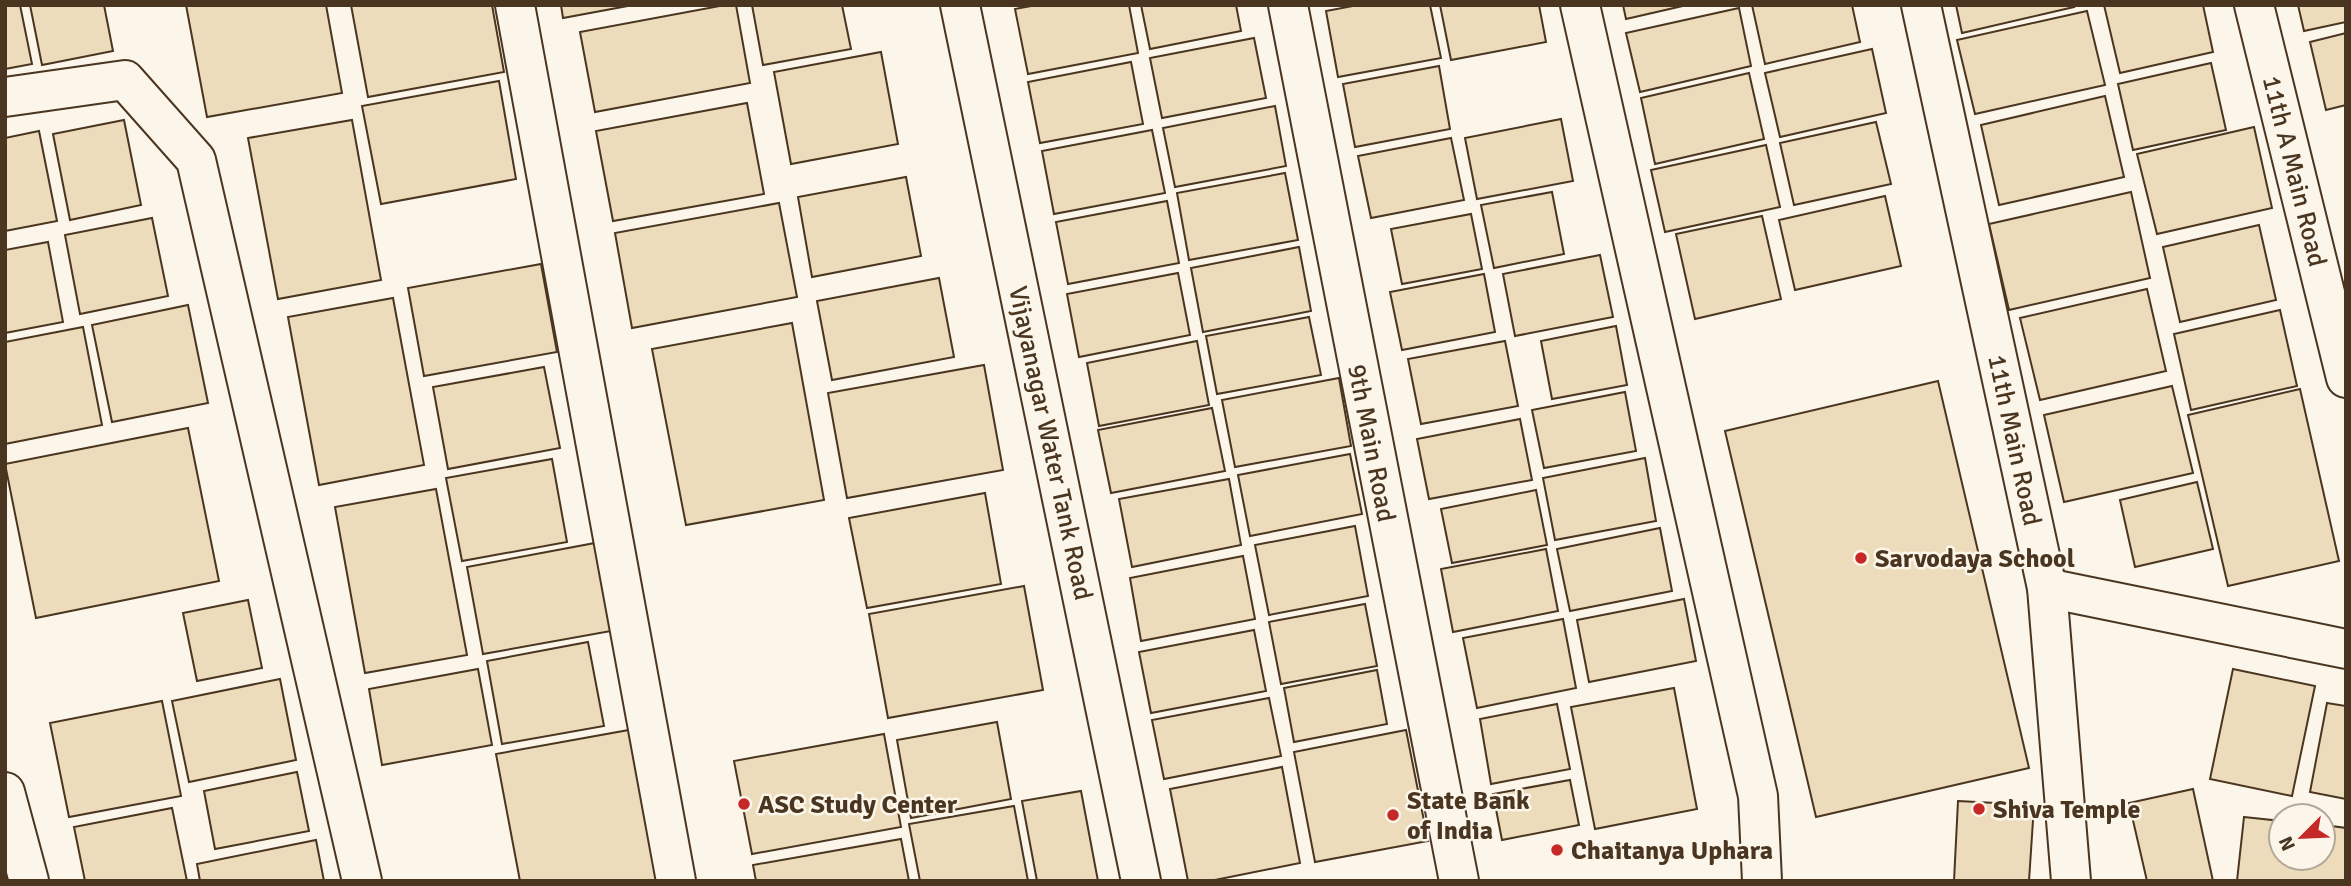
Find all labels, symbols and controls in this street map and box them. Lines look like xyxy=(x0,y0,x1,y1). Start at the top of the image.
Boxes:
street label: 11th A Main Road xyxy=(2255,73,2333,270)
street label: Vijayanagar Water Tank Road xyxy=(1001,283,1099,603)
street label: 11th Main Road xyxy=(1980,352,2048,529)
street label: 9th Main Road xyxy=(1340,362,1402,525)
place label: Sarvodaya School xyxy=(1875,543,2075,575)
marker: Sarvodaya School xyxy=(1853,550,1869,566)
place label: State Bank of India xyxy=(1407,785,1530,847)
place label: ASC Study Center xyxy=(758,789,958,821)
place label: Shiva Temple xyxy=(1993,794,2140,826)
marker: ASC Study Center xyxy=(736,796,752,812)
marker: Shiva Temple xyxy=(1971,801,1987,817)
north arrow xyxy=(2267,802,2337,872)
marker: State Bank of India xyxy=(1385,807,1401,823)
text: N xyxy=(2274,833,2301,854)
place label: Chaitanya Uphara xyxy=(1571,835,1773,867)
marker: Chaitanya Uphara xyxy=(1549,842,1565,858)

